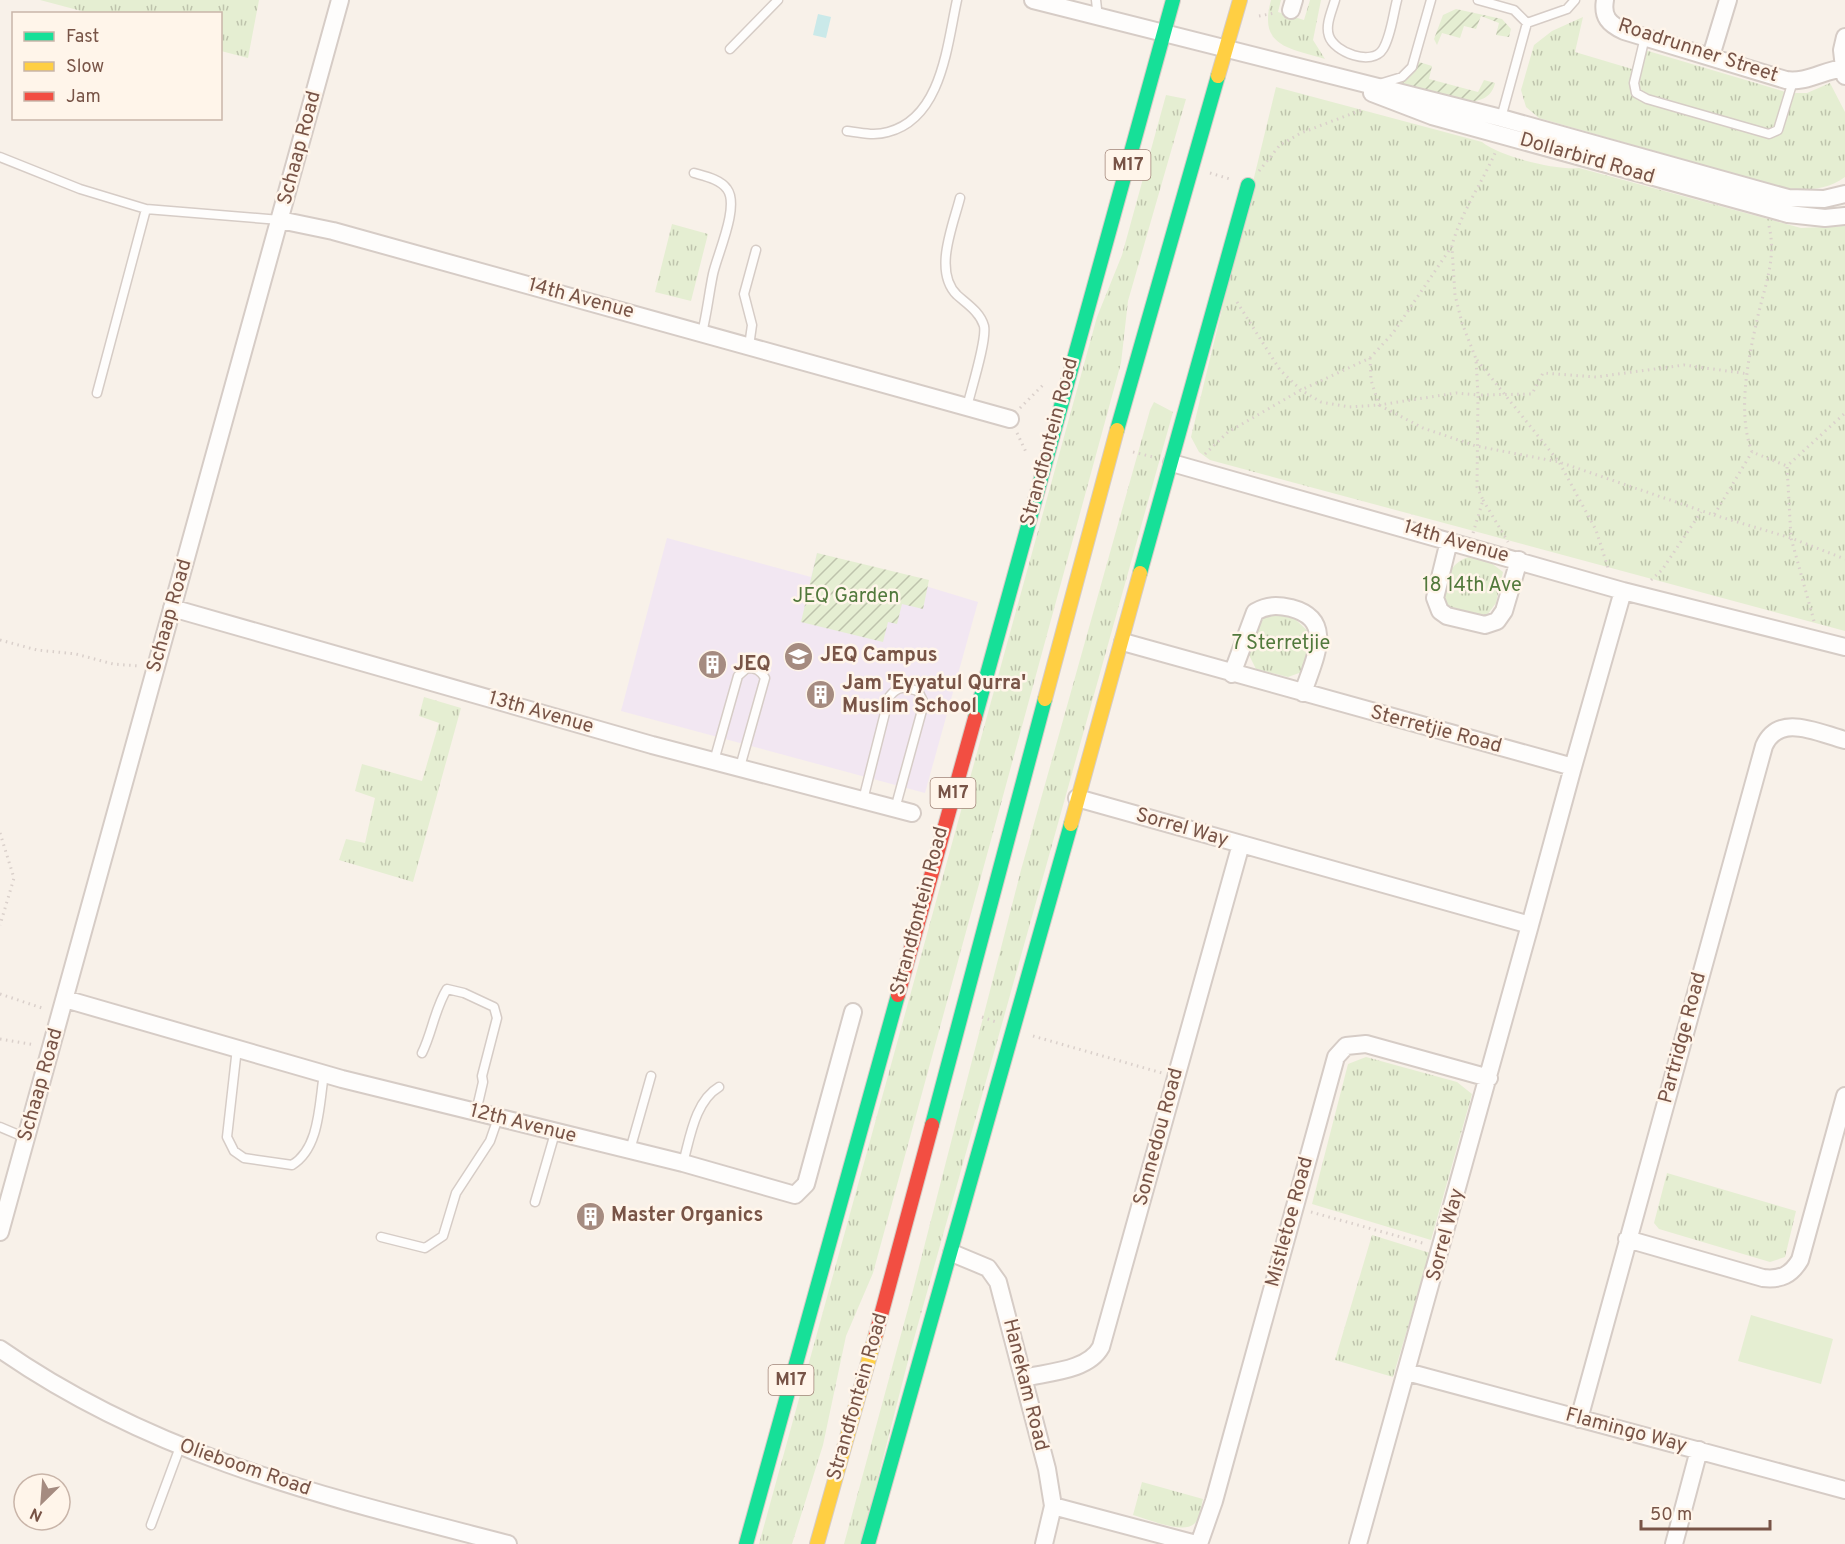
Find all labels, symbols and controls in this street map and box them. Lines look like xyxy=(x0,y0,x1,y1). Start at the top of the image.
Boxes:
legend xyxy=(12,12,222,120)
street label: Roadrunner Street xyxy=(1615,13,1781,89)
text: Fast xyxy=(66,26,99,49)
text: Slow xyxy=(66,56,104,79)
text: Jam xyxy=(66,86,101,109)
street label: Schaap Road xyxy=(272,88,328,208)
street label: Dollarbird Road xyxy=(1516,127,1658,191)
road number: M17 xyxy=(1106,150,1150,180)
street label: 14th Avenue xyxy=(525,272,637,326)
street label: Strandfontein Road xyxy=(1015,355,1085,529)
street label: 14th Avenue xyxy=(1400,515,1512,569)
street label: Schaap Road xyxy=(141,556,199,676)
park label: 18 14th Ave xyxy=(1422,573,1522,599)
park label: JEQ Garden xyxy=(793,584,899,610)
park label: 7 Sterretjie xyxy=(1232,631,1330,657)
school or university icon: JEQ Campus xyxy=(783,640,815,672)
place label: JEQ Campus xyxy=(820,643,938,669)
building icon: JEQ xyxy=(696,649,728,681)
place label: JEQ xyxy=(733,652,771,678)
place label: Jam 'Eyyatul Qurra' Muslim School xyxy=(842,671,1026,720)
building icon: Jam 'Eyyatul Qurra' Muslim School xyxy=(805,679,837,711)
street label: 13th Avenue xyxy=(485,686,597,740)
street label: Sterretjie Road xyxy=(1367,700,1505,760)
road number: M17 xyxy=(930,778,976,808)
street label: Sorrel Way xyxy=(1133,802,1231,854)
street label: Strandfontein Road xyxy=(885,824,955,998)
street label: Partridge Road xyxy=(1653,970,1713,1106)
street label: Schaap Road xyxy=(12,1025,70,1145)
street label: Sonnedou Road xyxy=(1128,1065,1190,1209)
street label: 12th Avenue xyxy=(467,1098,579,1150)
street label: Mistletoe Road xyxy=(1260,1154,1320,1290)
street label: Sorrel Way xyxy=(1421,1186,1471,1284)
building icon: Master Organics xyxy=(574,1200,606,1232)
place label: Master Organics xyxy=(611,1203,763,1229)
street label: Strandfontein Road xyxy=(822,1310,894,1484)
street label: Hanekam Road xyxy=(996,1316,1054,1454)
road number: M17 xyxy=(768,1365,814,1395)
street label: Flamingo Way xyxy=(1562,1402,1690,1460)
street label: Olieboom Road xyxy=(176,1433,314,1503)
north arrow xyxy=(12,1472,72,1532)
scale bar xyxy=(1641,1493,1770,1531)
text: N xyxy=(27,1502,46,1525)
text: 50 m xyxy=(1650,1504,1692,1527)

